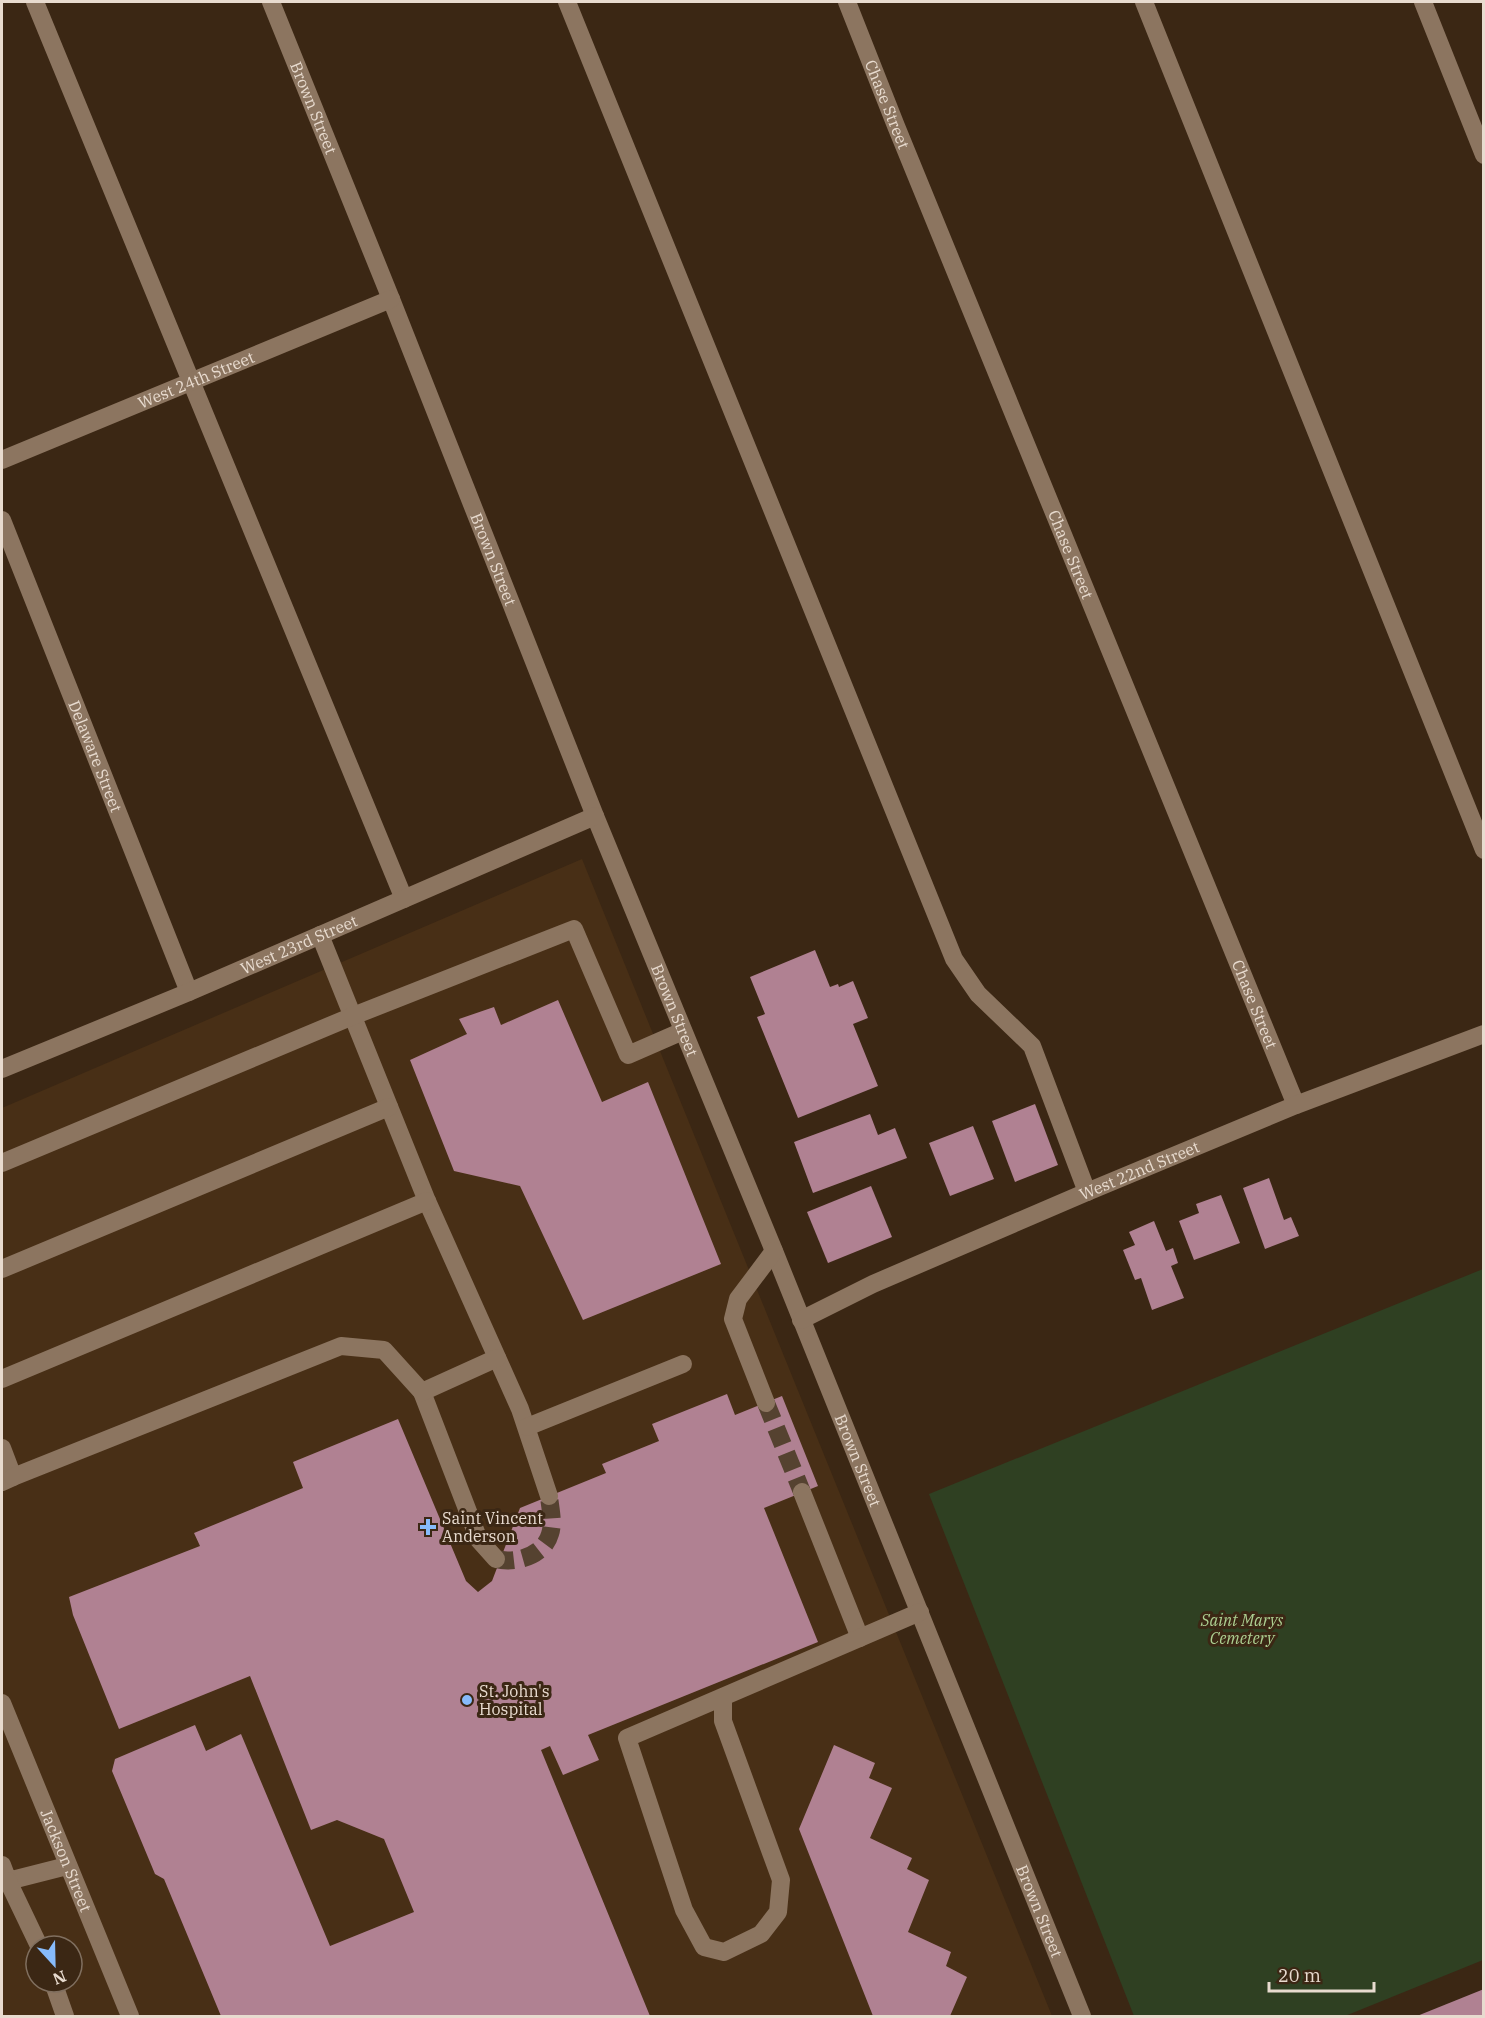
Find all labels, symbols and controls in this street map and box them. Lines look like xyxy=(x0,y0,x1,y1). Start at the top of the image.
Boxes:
street label: Chase Street xyxy=(861,57,914,152)
street label: Brown Street xyxy=(286,58,341,157)
street label: West 24th Street xyxy=(135,347,257,413)
street label: Chase Street xyxy=(1044,507,1098,602)
street label: Brown Street xyxy=(466,510,521,609)
street label: Delaware Street xyxy=(64,697,127,815)
street label: West 23rd Street xyxy=(237,910,361,978)
street label: Chase Street xyxy=(1228,957,1282,1052)
street label: Brown Street xyxy=(647,961,703,1060)
street label: West 22nd Street xyxy=(1076,1136,1203,1204)
street label: Brown Street xyxy=(831,1411,886,1510)
place label: Saint Vincent Anderson xyxy=(442,1508,543,1546)
marker: Saint Vincent Anderson xyxy=(419,1518,437,1536)
park label: Saint Marys Cemetery xyxy=(1200,1610,1283,1648)
place label: St. John's Hospital xyxy=(479,1681,550,1719)
marker: St. John's Hospital xyxy=(460,1693,474,1707)
street label: Jackson Street xyxy=(36,1806,96,1915)
street label: Brown Street xyxy=(1012,1862,1067,1961)
north arrow xyxy=(24,1934,84,1994)
scale bar xyxy=(1269,1955,1374,1993)
text: 20 m xyxy=(1278,1964,1321,1987)
text: N xyxy=(50,1966,69,1990)

